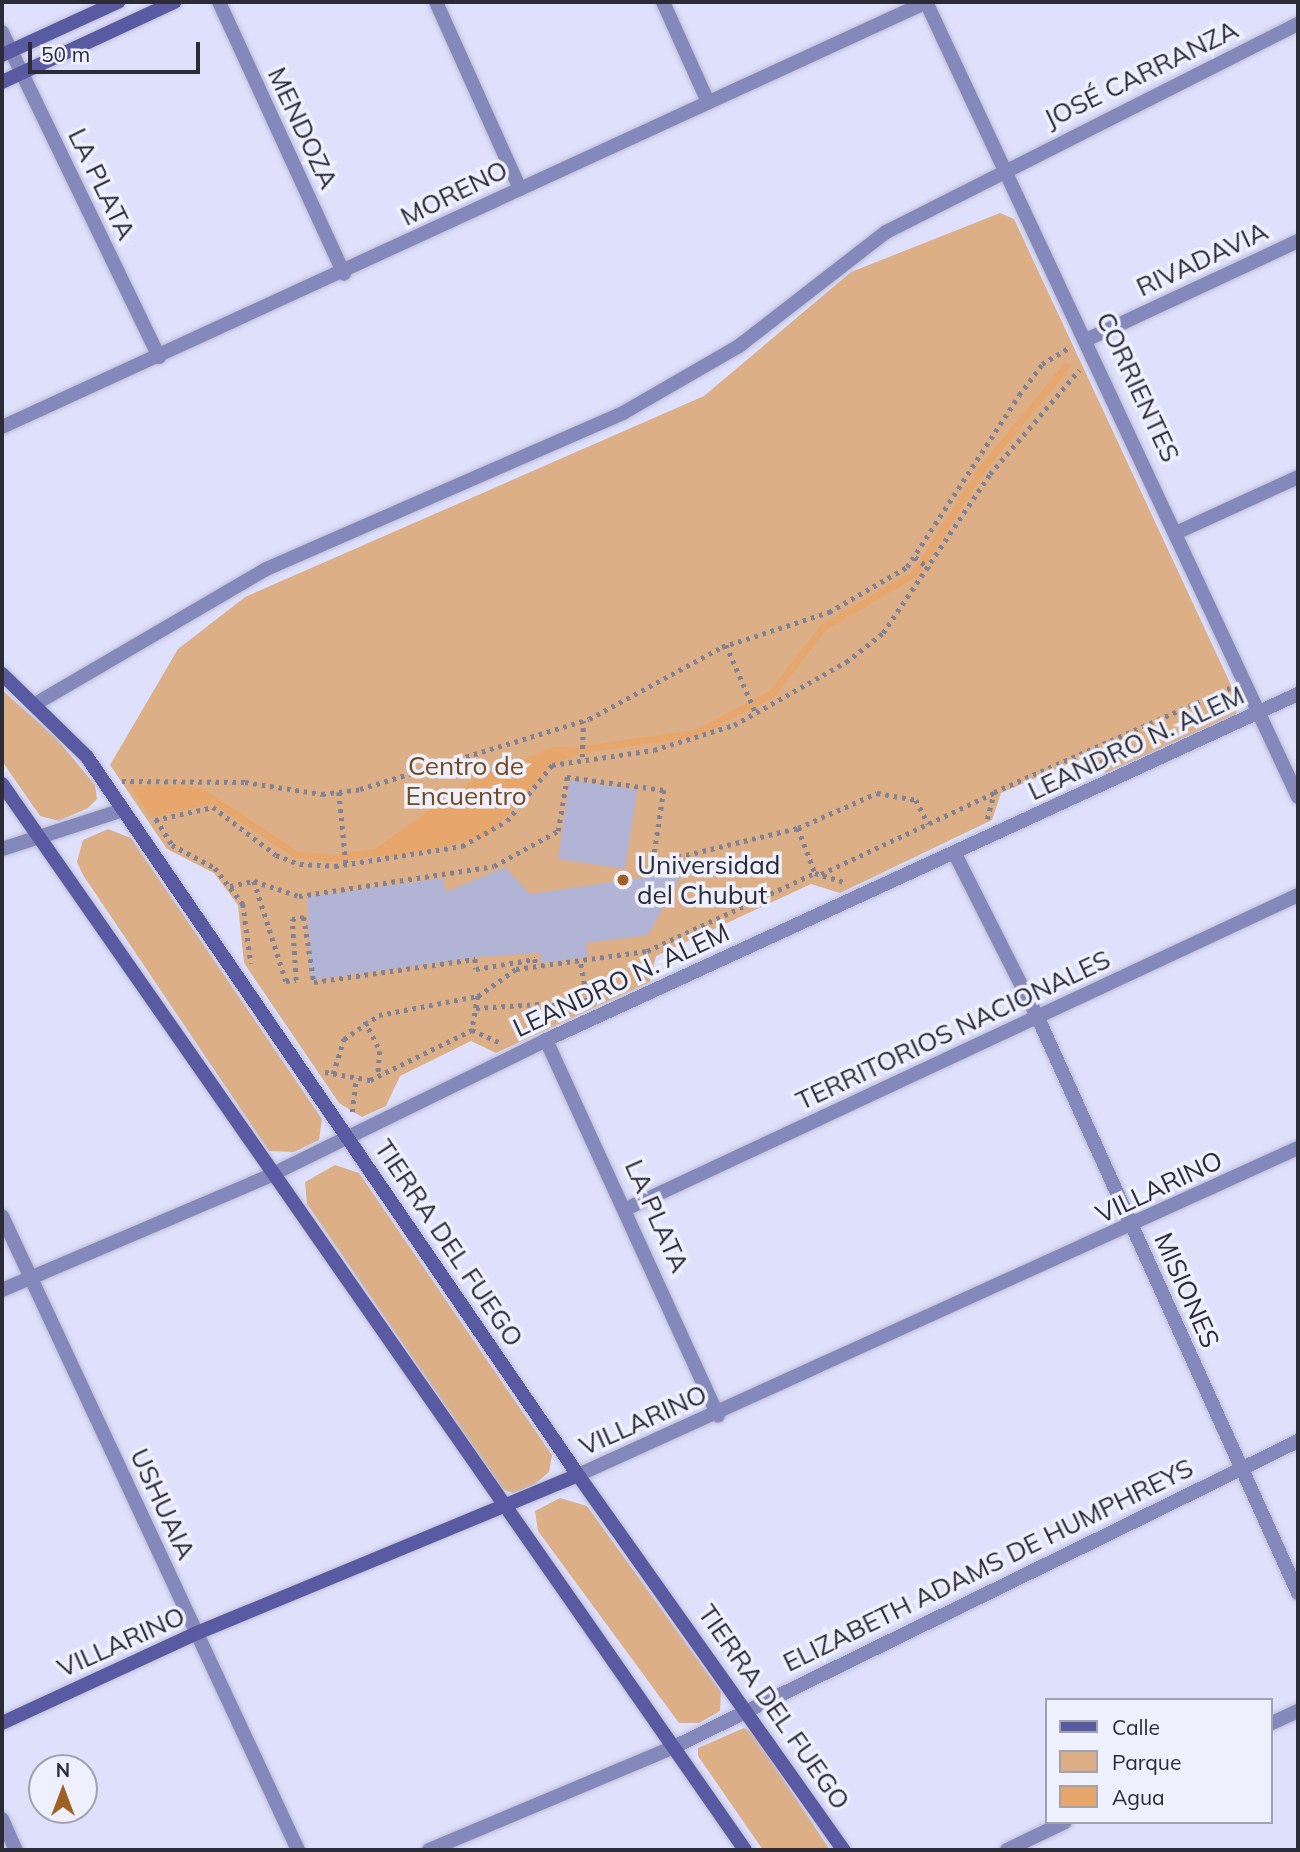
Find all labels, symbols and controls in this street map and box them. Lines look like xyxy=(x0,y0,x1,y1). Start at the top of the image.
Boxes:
street label: JOSÉ CARRANZA xyxy=(1039,14,1243,134)
scale bar xyxy=(32,28,203,72)
text: 50 m xyxy=(41,41,90,67)
street label: MENDOZA xyxy=(261,62,345,194)
street label: LA PLATA xyxy=(62,123,142,245)
street label: MORENO xyxy=(395,154,513,232)
street label: RIVADAVIA xyxy=(1131,215,1273,303)
street label: CORRIENTES xyxy=(1090,307,1186,467)
street label: LEANDRO N. ALEM xyxy=(1023,679,1249,807)
park label: Centro de Encuentro xyxy=(406,750,526,812)
place label: Universidad del Chubut xyxy=(637,849,780,910)
marker: Universidad del Chubut xyxy=(615,872,631,888)
street label: LEANDRO N. ALEM xyxy=(508,916,734,1044)
street label: TERRITORIOS NACIONALES xyxy=(791,943,1115,1117)
street label: TIERRA DEL FUEGO xyxy=(368,1134,530,1352)
street label: VILLARINO xyxy=(1091,1144,1227,1230)
street label: LA PLATA xyxy=(618,1155,696,1277)
street label: MISIONES xyxy=(1148,1228,1226,1352)
street label: VILLARINO xyxy=(575,1378,711,1462)
street label: USHUAIA xyxy=(124,1444,202,1564)
street label: ELIZABETH ADAMS DE HUMPHREYS xyxy=(778,1452,1198,1678)
street label: TIERRA DEL FUEGO xyxy=(692,1599,856,1815)
street label: VILLARINO xyxy=(53,1600,189,1684)
legend xyxy=(1044,1698,1272,1824)
text: Calle xyxy=(1112,1714,1160,1740)
text: Parque xyxy=(1112,1749,1181,1775)
north arrow xyxy=(28,1754,98,1824)
text: N xyxy=(56,1758,70,1782)
text: Agua xyxy=(1112,1784,1165,1810)

